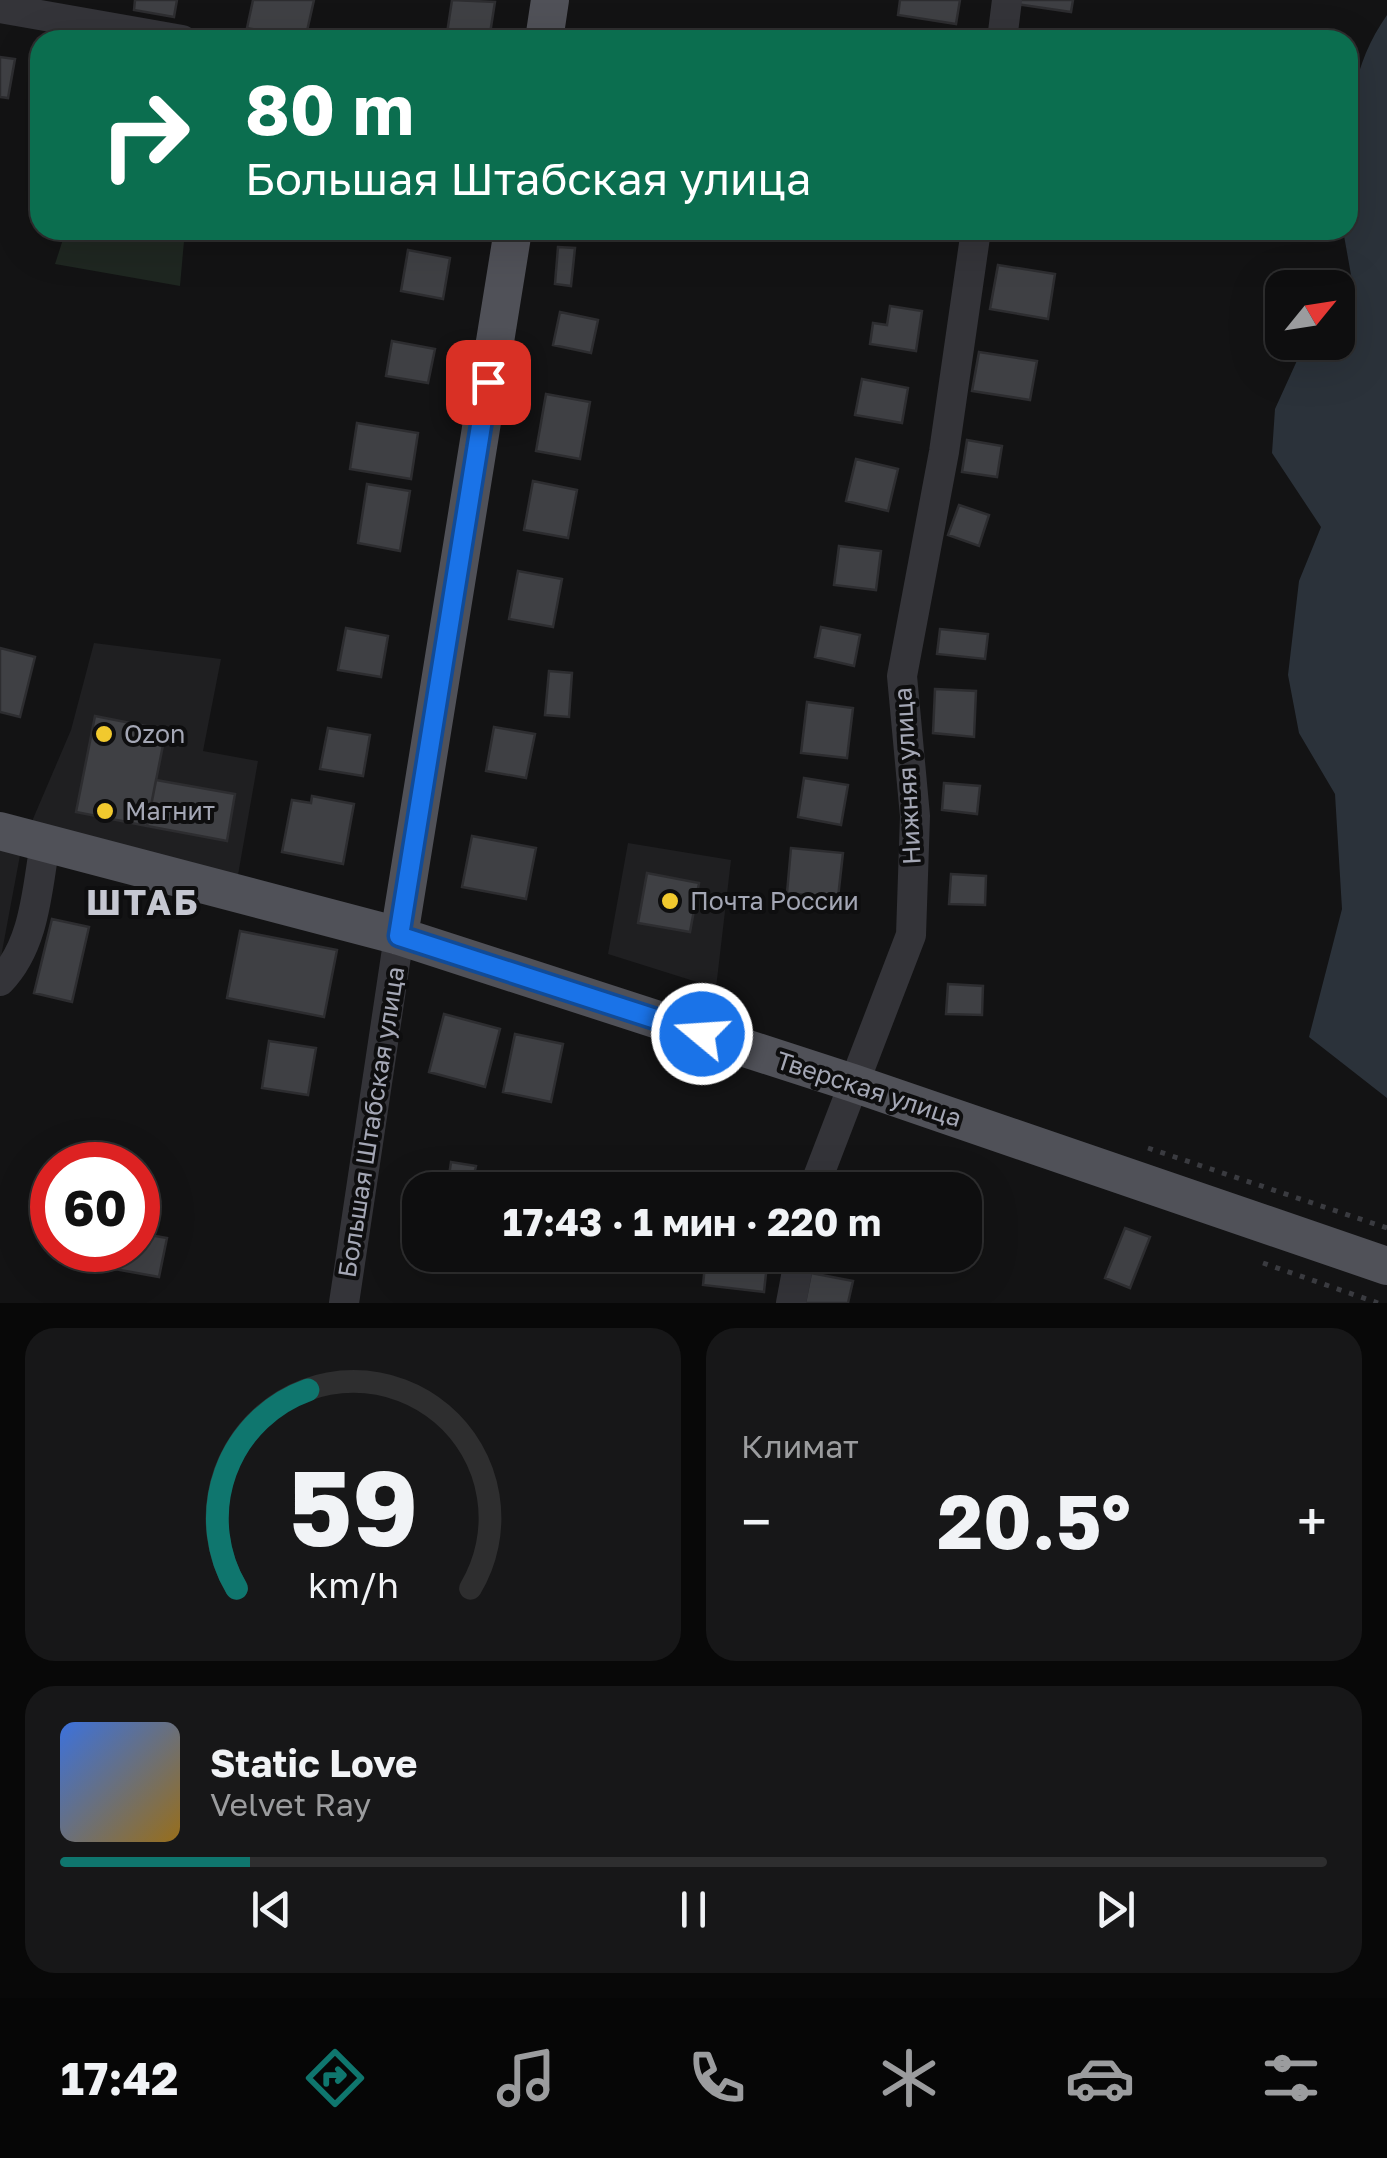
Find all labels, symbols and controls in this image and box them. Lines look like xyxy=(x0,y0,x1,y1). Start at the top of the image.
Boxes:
text: 80 m xyxy=(245,66,414,150)
icon: right xyxy=(80,70,210,200)
text: Большая Штабская улица xyxy=(245,151,811,205)
north arrow xyxy=(1265,270,1355,360)
map controls xyxy=(1265,270,1355,360)
pin xyxy=(446,340,531,425)
icon: arrive xyxy=(461,355,516,410)
street label: Нижняя улица xyxy=(886,687,927,865)
place label: Ozon xyxy=(124,718,185,749)
marker: Ozon xyxy=(93,723,115,745)
place label: Магнит xyxy=(125,795,215,826)
marker: Магнит xyxy=(94,800,116,822)
district label: ШТАБ xyxy=(86,881,200,923)
place label: Почта России xyxy=(690,885,859,916)
marker: Почта России xyxy=(659,890,681,912)
street label: Большая Штабская улица xyxy=(331,964,410,1280)
position arrow xyxy=(650,982,754,1086)
street label: Тверская улица xyxy=(773,1044,966,1133)
speed limit sign: 60 xyxy=(30,1142,160,1272)
text: 17:43 · 1 мин · 220 m xyxy=(503,1199,881,1244)
text: Климат xyxy=(741,1427,859,1465)
text: 59 xyxy=(288,1444,418,1569)
text: 20.5° xyxy=(937,1475,1131,1566)
text: − xyxy=(741,1488,771,1554)
text: + xyxy=(1297,1488,1327,1554)
text: km/h xyxy=(308,1563,398,1606)
text: Static Love xyxy=(210,1740,417,1785)
text: Velvet Ray xyxy=(210,1785,371,1823)
icon: previous xyxy=(244,1882,299,1937)
icon: pause xyxy=(666,1882,721,1937)
icon: next xyxy=(1088,1882,1143,1937)
icon: directions xyxy=(300,2043,370,2113)
icon: music xyxy=(491,2043,561,2113)
icon: phone xyxy=(682,2043,752,2113)
icon: climate xyxy=(874,2043,944,2113)
icon: car xyxy=(1065,2043,1135,2113)
icon: filters xyxy=(1256,2043,1326,2113)
text: 17:42 xyxy=(61,2051,178,2105)

